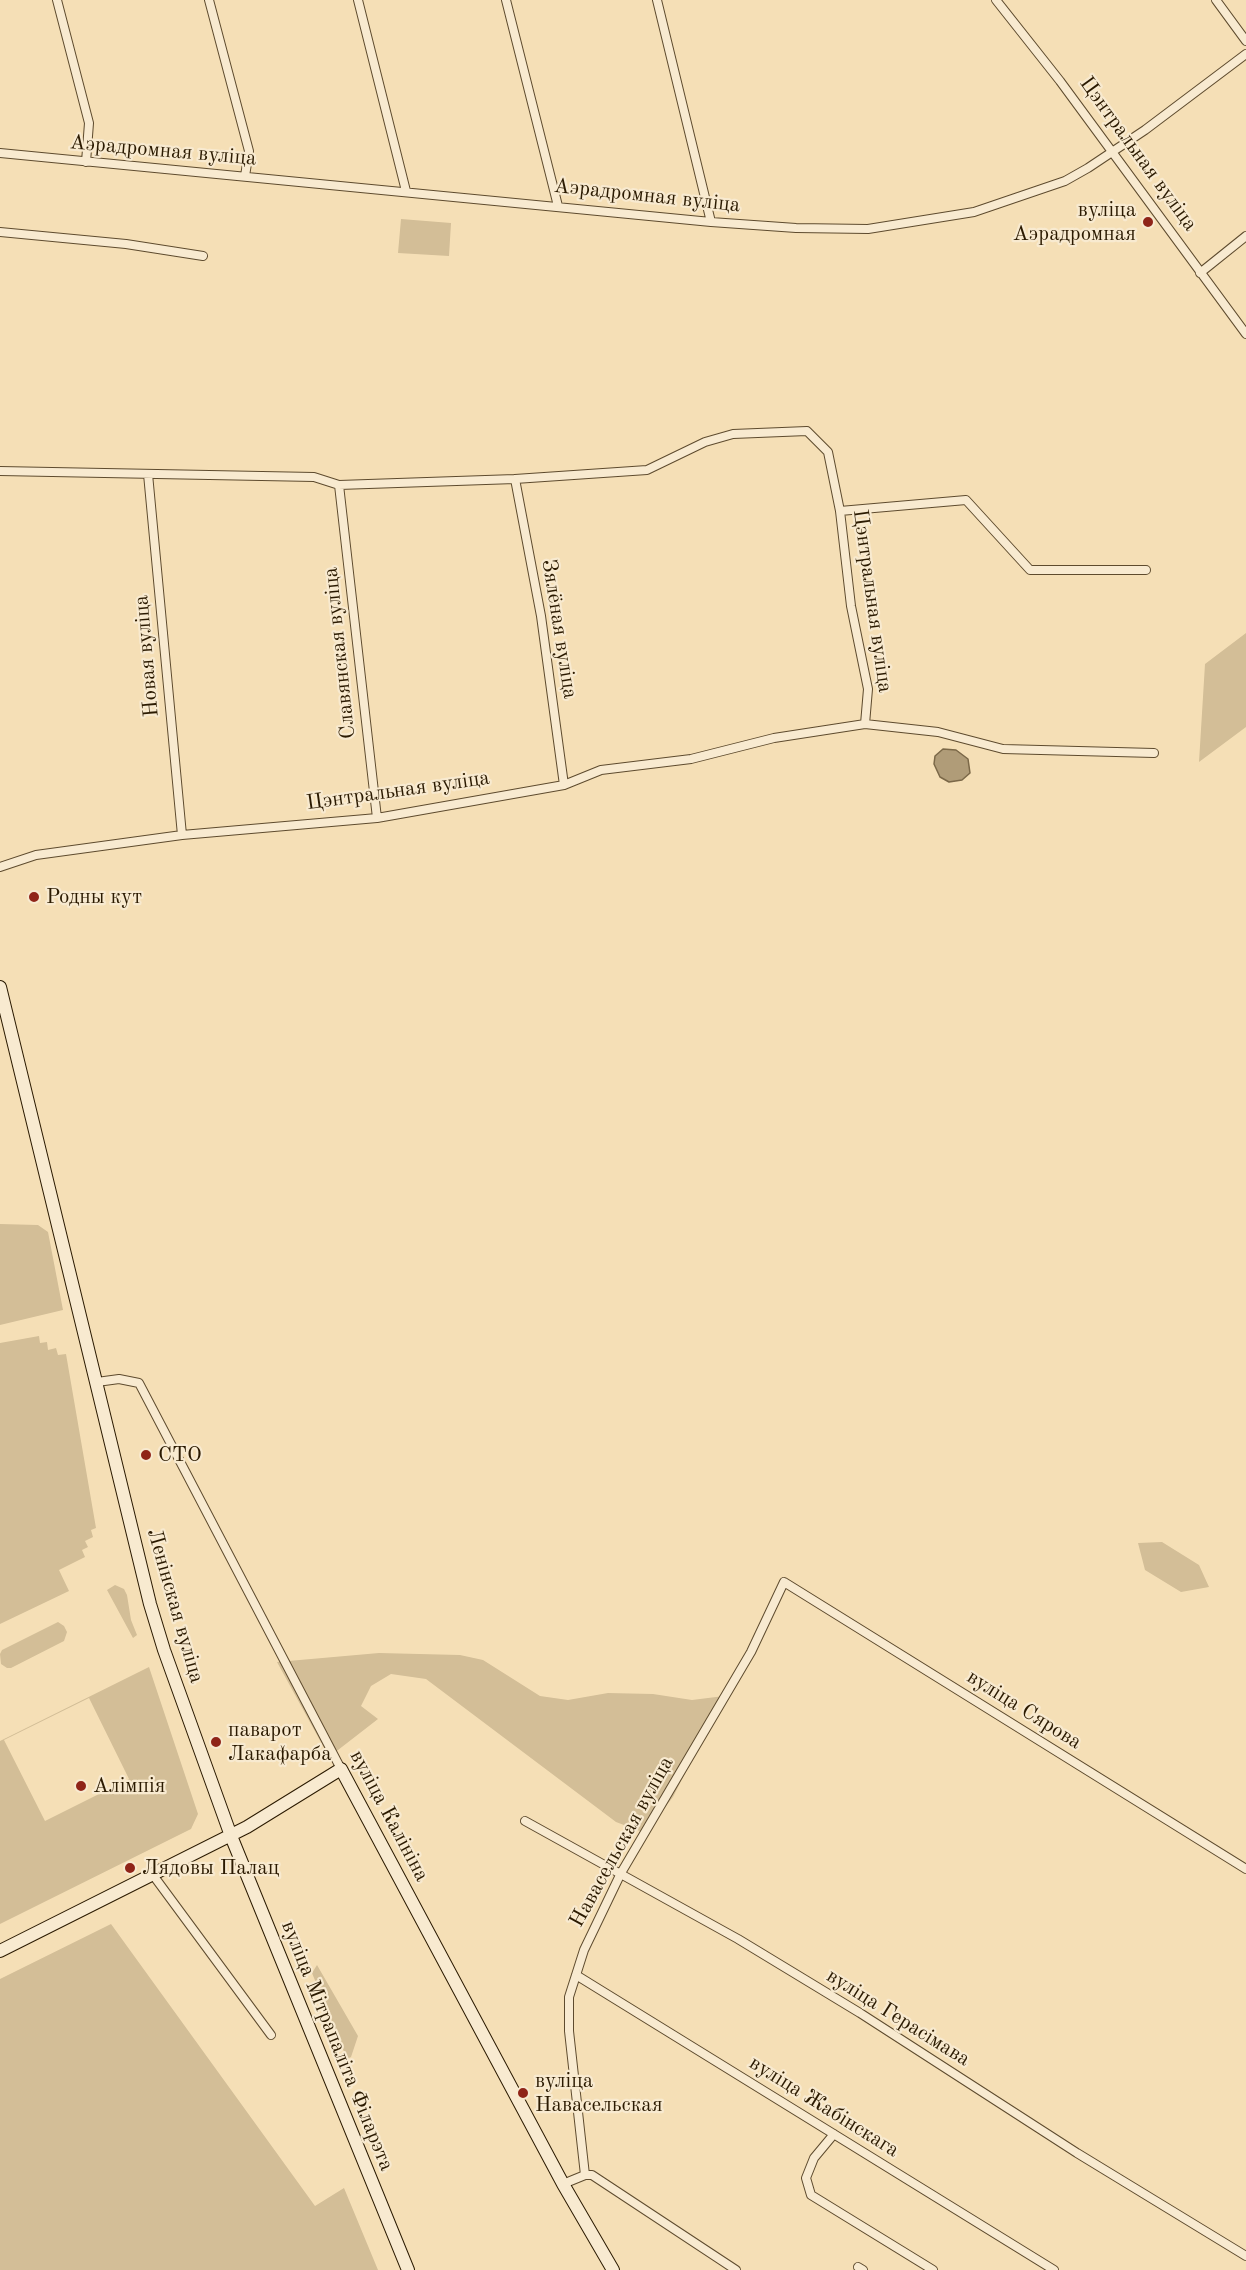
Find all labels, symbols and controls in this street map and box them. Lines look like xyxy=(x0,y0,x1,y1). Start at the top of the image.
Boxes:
street label: Цэнтральная вуліца xyxy=(1073,72,1203,236)
street label: Аэрадромная вуліца xyxy=(69,130,257,172)
street label: Аэрадромная вуліца xyxy=(553,174,741,218)
place label: вуліца Аэрадромная xyxy=(1013,197,1136,247)
marker: вуліца Аэрадромная xyxy=(1141,215,1155,229)
street label: Цэнтральная вуліца xyxy=(847,508,897,694)
street label: Зялёная вуліца xyxy=(536,557,582,701)
street label: Славянская вуліца xyxy=(318,566,362,740)
street label: Новая вуліца xyxy=(129,594,165,718)
street label: Цэнтральная вуліца xyxy=(305,766,491,816)
place label: Родны кут xyxy=(46,884,142,910)
marker: Родны кут xyxy=(27,890,41,904)
place label: СТО xyxy=(158,1442,202,1468)
marker: СТО xyxy=(139,1448,153,1462)
street label: Ленінская вуліца xyxy=(141,1526,209,1686)
street label: вуліца Сярова xyxy=(962,1665,1086,1755)
place label: паварот Лакафарба xyxy=(228,1717,332,1767)
marker: паварот Лакафарба xyxy=(209,1735,223,1749)
street label: вуліца Калініна xyxy=(344,1746,434,1886)
street label: Навасельская вуліца xyxy=(565,1752,679,1932)
place label: Алімпія xyxy=(93,1773,165,1799)
marker: Алімпія xyxy=(74,1779,88,1793)
place label: Лядовы Палац xyxy=(142,1855,279,1881)
marker: Лядовы Палац xyxy=(123,1861,137,1875)
street label: вуліца Мітрапаліта Філарэта xyxy=(275,1917,399,2175)
street label: вуліца Герасімава xyxy=(821,1964,975,2072)
street label: вуліца Жабінскага xyxy=(744,2051,904,2163)
place label: вуліца Навасельская xyxy=(535,2068,663,2118)
marker: вуліца Навасельская xyxy=(516,2086,530,2100)

